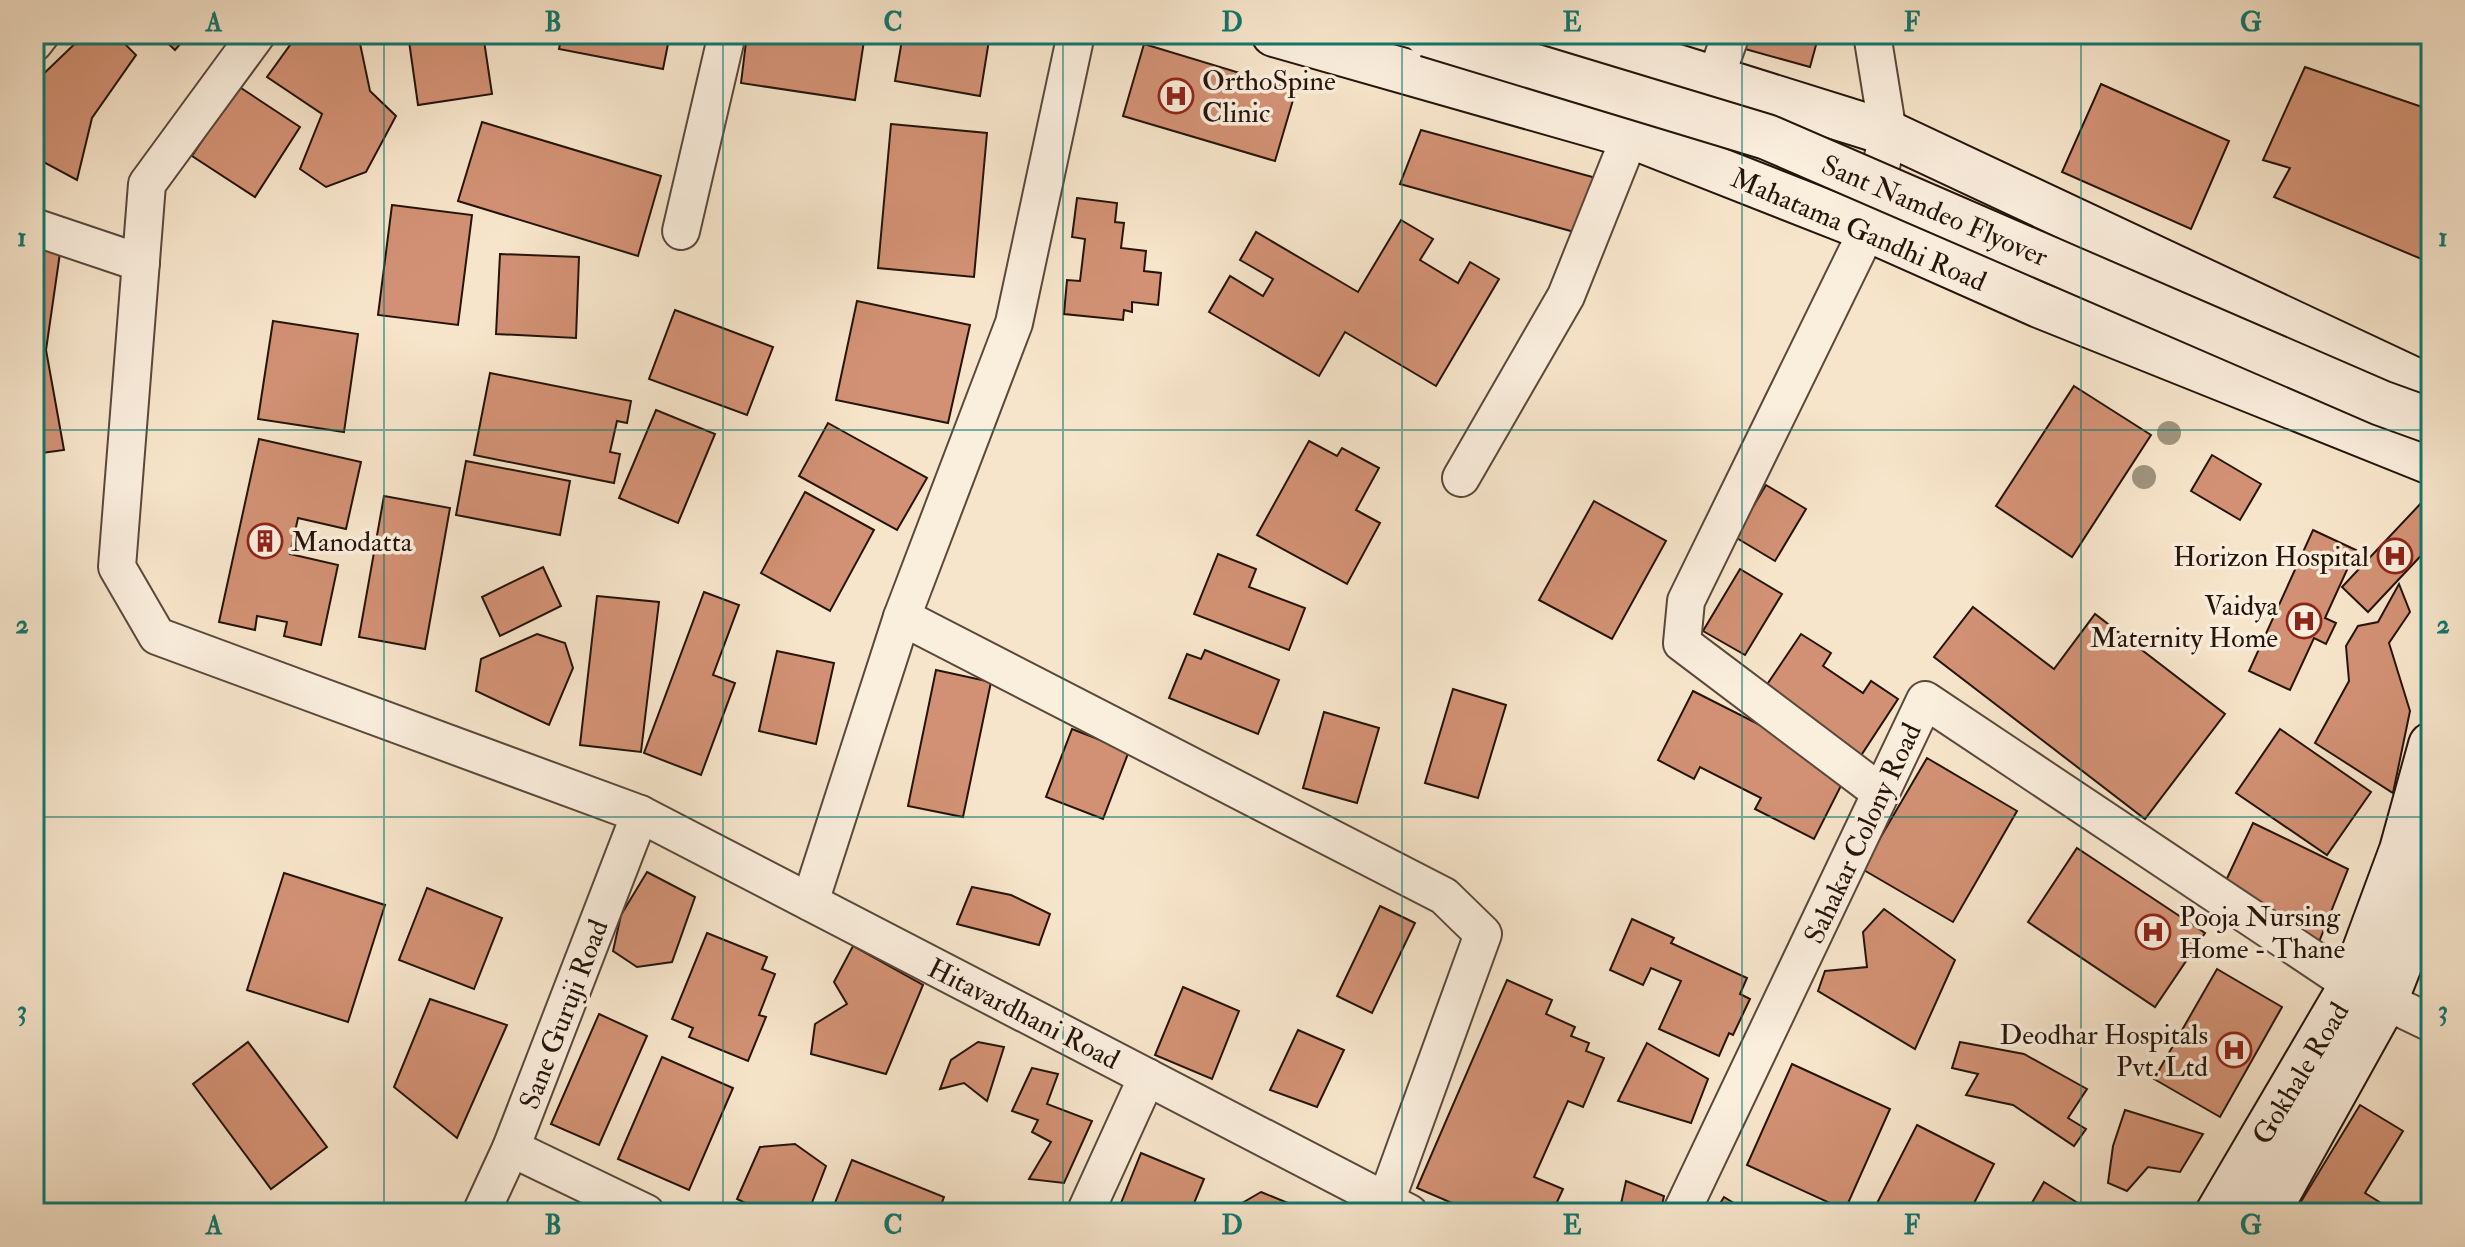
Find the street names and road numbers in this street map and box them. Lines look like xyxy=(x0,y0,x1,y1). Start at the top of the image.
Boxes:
street label: Sant Namdeo Flyover xyxy=(1816,148,2053,275)
street label: Mahatama Gandhi Road xyxy=(1725,161,1992,300)
street label: Sahakar Colony Road xyxy=(1797,718,1930,950)
street label: Sane Guruji Road xyxy=(512,915,617,1114)
street label: Hitavardhani Road xyxy=(922,951,1125,1078)
street label: Gokhale Road xyxy=(2245,996,2357,1151)

